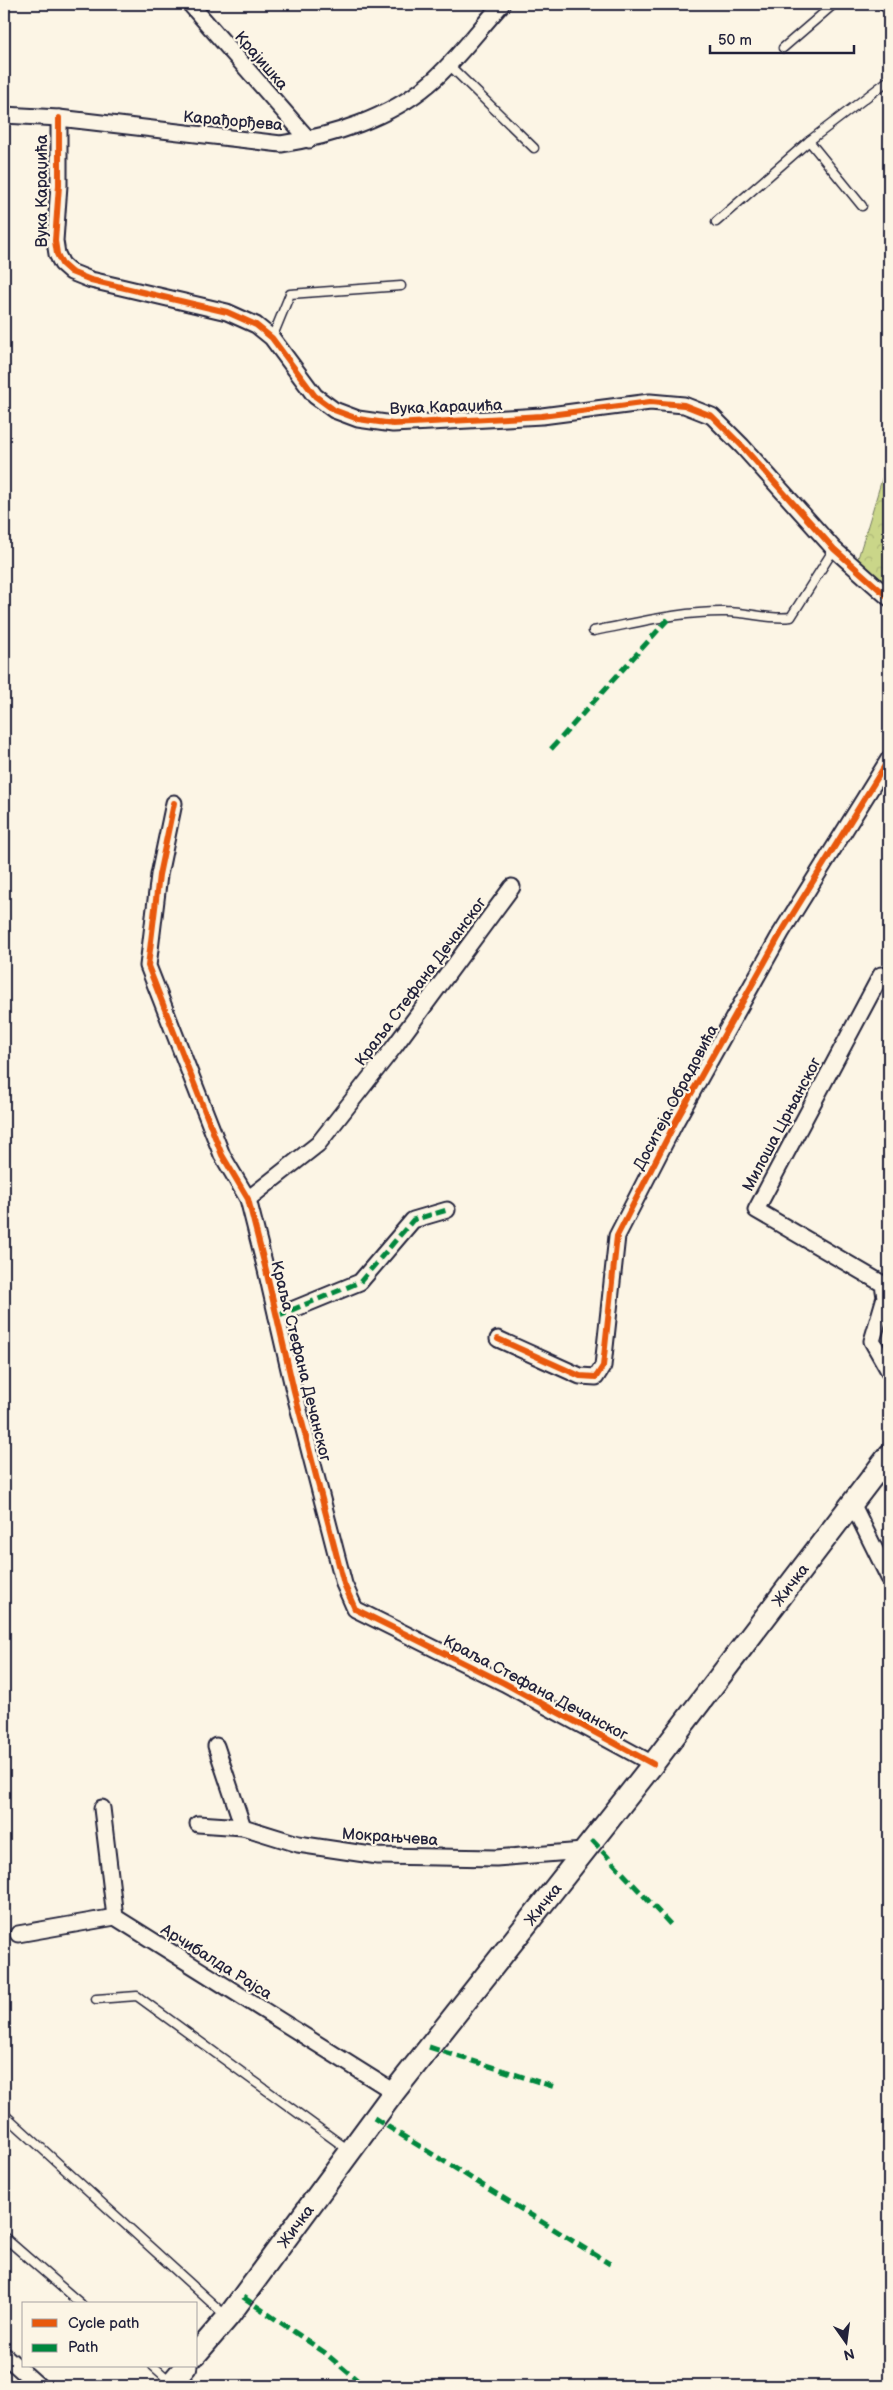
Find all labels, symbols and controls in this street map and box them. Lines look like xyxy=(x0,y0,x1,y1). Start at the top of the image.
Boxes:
scale bar xyxy=(710,22,854,54)
street label: Крајишка xyxy=(230,28,292,95)
text: 50 m xyxy=(718,31,752,50)
street label: Карађорђева xyxy=(182,108,284,135)
street label: Вука Караџића xyxy=(33,134,52,248)
street label: Вука Караџића xyxy=(389,396,503,419)
street label: Краља Стефана Дечанског xyxy=(352,894,491,1070)
street label: Доситеја Обрадовића xyxy=(630,1021,723,1174)
street label: Милоша Црњанског xyxy=(739,1054,826,1195)
street label: Краља Стефана Дечанског xyxy=(266,1259,335,1464)
street label: Жичка xyxy=(769,1560,814,1611)
street label: Краља Стефана Дечанског xyxy=(440,1632,631,1745)
street label: Мокрањчева xyxy=(341,1825,439,1850)
street label: Жичка xyxy=(521,1879,567,1930)
street label: Арчибалда Рајса xyxy=(156,1920,276,2004)
street label: Жичка xyxy=(274,2201,319,2252)
legend xyxy=(22,2302,198,2368)
text: Cycle path xyxy=(68,2314,139,2333)
north arrow xyxy=(820,2318,870,2368)
text: Path xyxy=(68,2338,98,2357)
text: N xyxy=(842,2345,856,2364)

